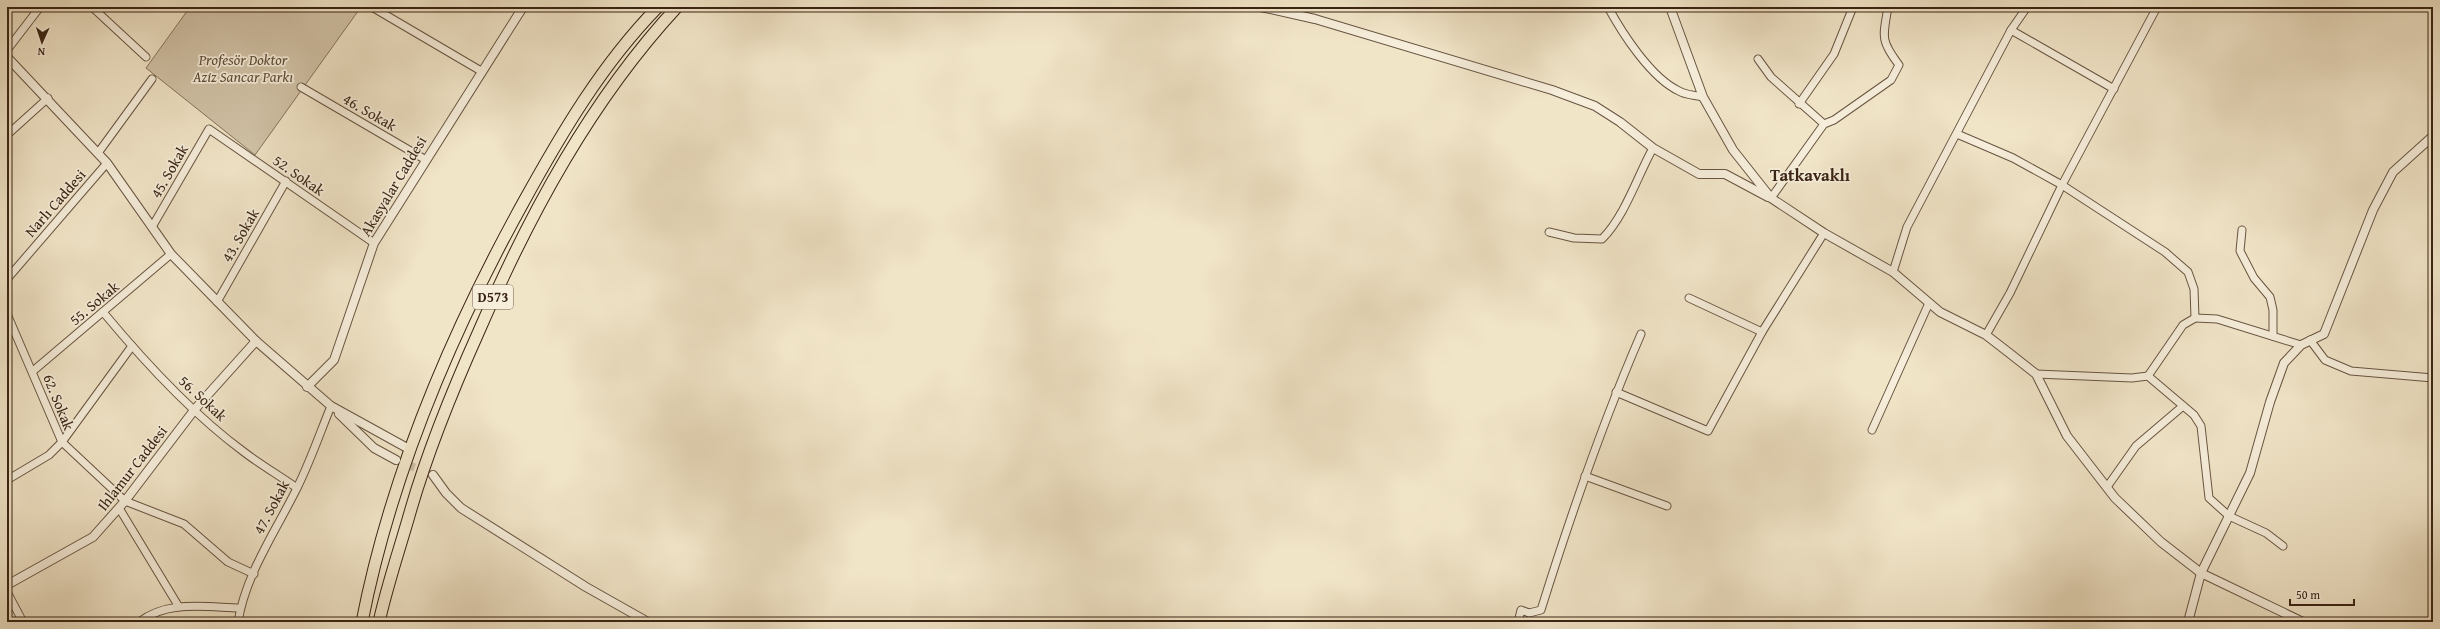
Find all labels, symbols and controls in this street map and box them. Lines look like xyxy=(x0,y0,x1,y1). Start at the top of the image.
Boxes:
north arrow xyxy=(22,22,62,62)
text: N xyxy=(37,44,46,60)
park label: Profesör Doktor Aziz Sancar Parkı xyxy=(192,49,293,87)
street label: 46. Sokak xyxy=(339,88,401,136)
street label: Akasyalar Caddesi xyxy=(355,132,431,240)
street label: 45. Sokak xyxy=(145,140,193,202)
street label: 52. Sokak xyxy=(269,150,329,201)
district label: Tatkavaklı xyxy=(1770,162,1850,187)
street label: Narlı Caddesi xyxy=(20,165,90,241)
street label: 43. Sokak xyxy=(216,204,264,266)
street label: 55. Sokak xyxy=(65,276,124,330)
road number: D573 xyxy=(473,285,513,309)
street label: 56. Sokak xyxy=(174,370,232,426)
street label: 62. Sokak xyxy=(38,371,80,433)
street label: Ihlamur Caddesi xyxy=(92,421,172,515)
street label: 47. Sokak xyxy=(248,476,294,538)
scale bar xyxy=(2290,581,2354,607)
text: 50 m xyxy=(2296,586,2320,603)

